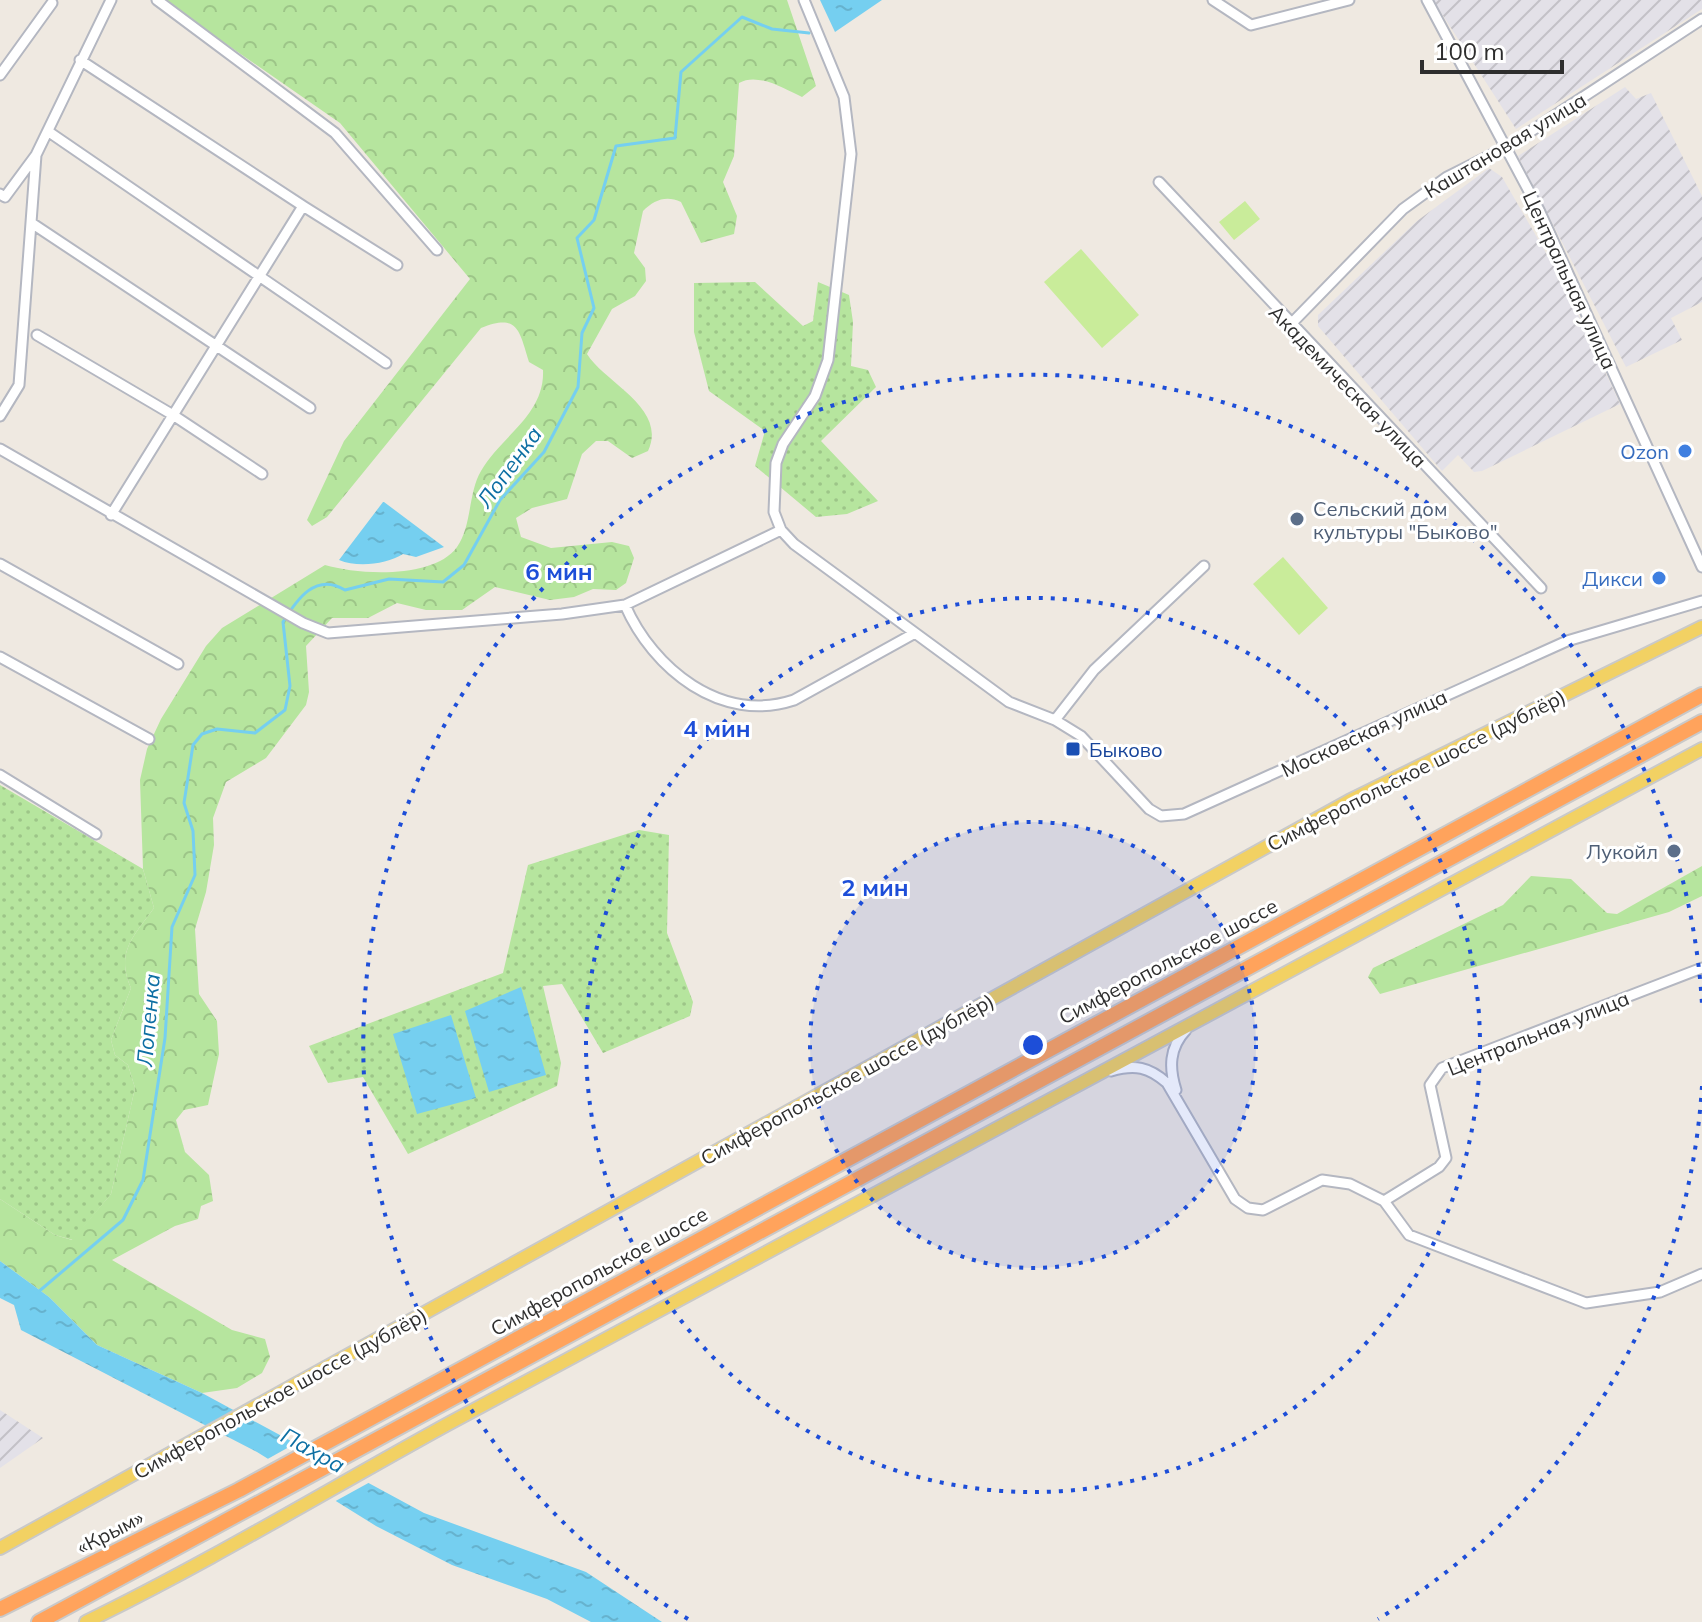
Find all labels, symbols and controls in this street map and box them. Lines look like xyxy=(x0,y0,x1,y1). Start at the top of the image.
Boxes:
scale bar xyxy=(1422,24,1562,74)
text: 100 m xyxy=(1434,36,1505,66)
street label: Каштановая улица xyxy=(1420,87,1590,203)
street label: Центральная улица xyxy=(1518,187,1622,373)
street label: Академическая улица xyxy=(1264,300,1432,472)
water label: Лопенка xyxy=(470,421,548,514)
place label: Ozon xyxy=(1620,439,1669,464)
marker: Ozon xyxy=(1676,442,1694,460)
place label: Сельский дом культуры "Быково" xyxy=(1313,496,1498,544)
marker: Сельский дом культуры "Быково" xyxy=(1288,510,1306,528)
text: 6 мин xyxy=(525,556,593,586)
place label: Дикси xyxy=(1582,566,1643,591)
marker: Дикси xyxy=(1650,569,1668,587)
street label: Симферопольское шоссе (дублёр) xyxy=(1263,684,1569,856)
street label: Московская улица xyxy=(1277,684,1451,782)
text: 4 мин xyxy=(683,713,751,743)
place label: Быково xyxy=(1089,737,1163,762)
marker: Быково xyxy=(1064,740,1082,758)
place label: Лукойл xyxy=(1586,839,1658,864)
marker: Лукойл xyxy=(1665,842,1683,860)
text: 2 мин xyxy=(841,872,909,902)
street label: Симферопольское шоссе xyxy=(1054,893,1282,1029)
water label: Лопенка xyxy=(130,972,166,1069)
street label: Центральная улица xyxy=(1443,985,1633,1081)
street label: Симферопольское шоссе (дублёр) xyxy=(696,988,998,1170)
centre of rings xyxy=(1019,1031,1047,1059)
street label: Симферопольское шоссе xyxy=(486,1201,712,1341)
street label: Симферопольское шоссе (дублёр) xyxy=(129,1302,431,1484)
water label: Пахра xyxy=(276,1421,350,1479)
street label: «Крым» xyxy=(72,1505,148,1559)

